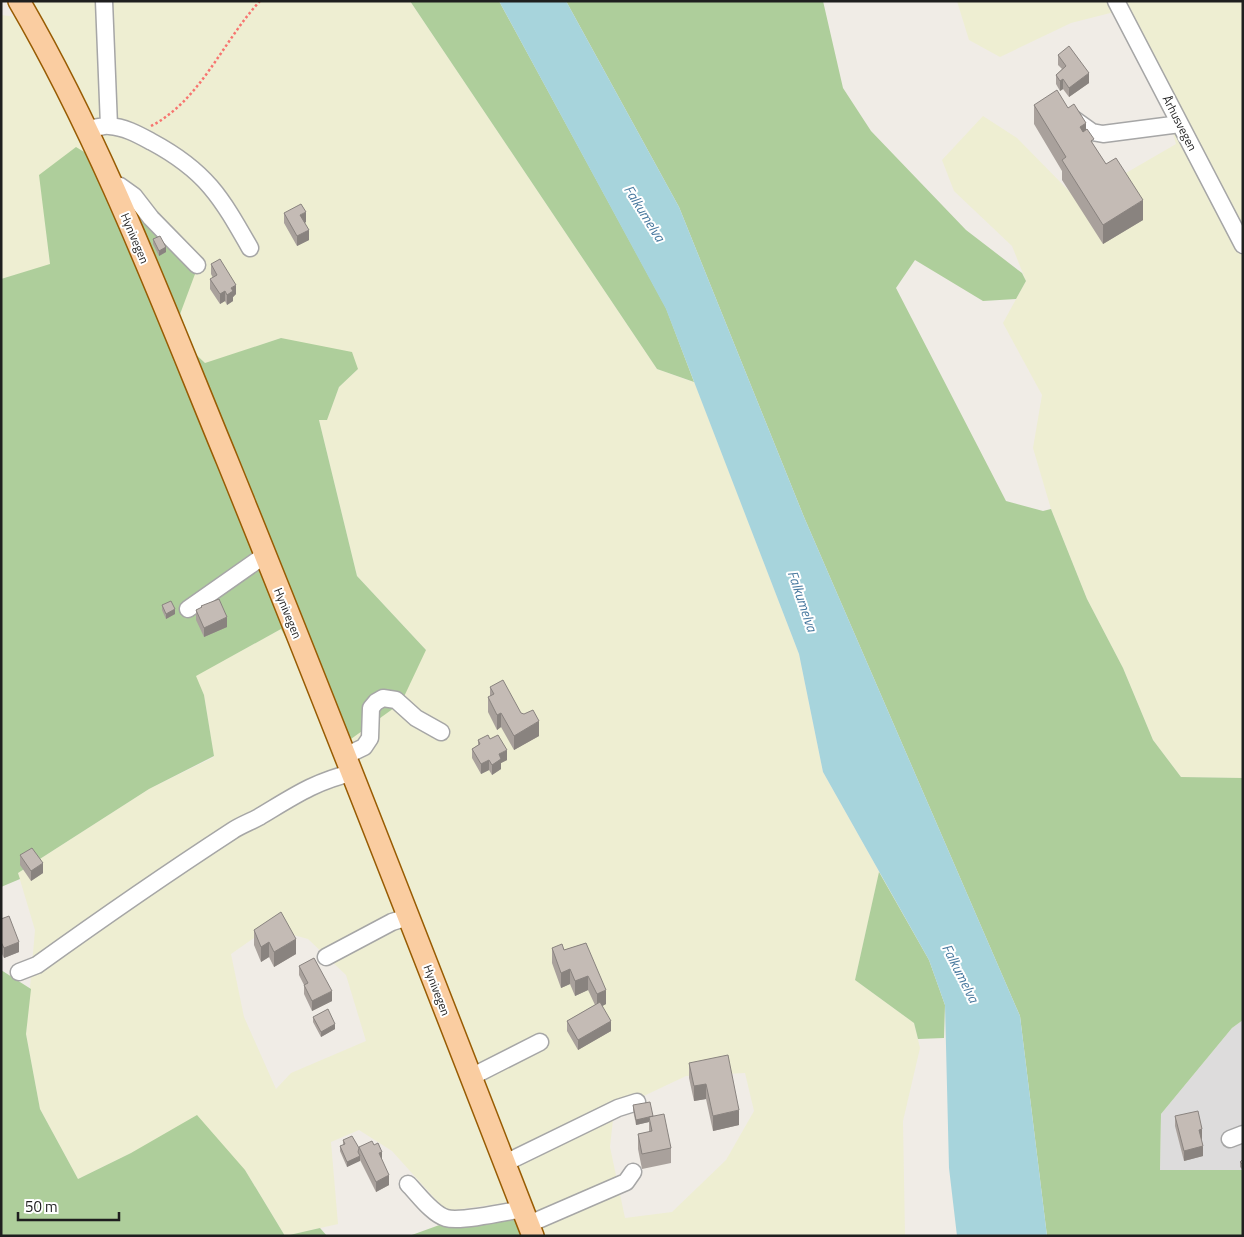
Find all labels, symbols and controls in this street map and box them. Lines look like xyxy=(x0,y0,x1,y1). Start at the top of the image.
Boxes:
street label: Århusvegen xyxy=(1158,92,1202,154)
water label: Falkumelva xyxy=(619,181,671,246)
street label: Hynivegen xyxy=(116,210,154,266)
water label: Falkumelva xyxy=(783,568,824,635)
street label: Hynivegen xyxy=(269,585,307,641)
water label: Falkumelva xyxy=(937,940,985,1007)
street label: Hynivegen xyxy=(419,962,455,1018)
scale bar xyxy=(18,1190,119,1222)
text: 50 m xyxy=(25,1195,58,1218)

